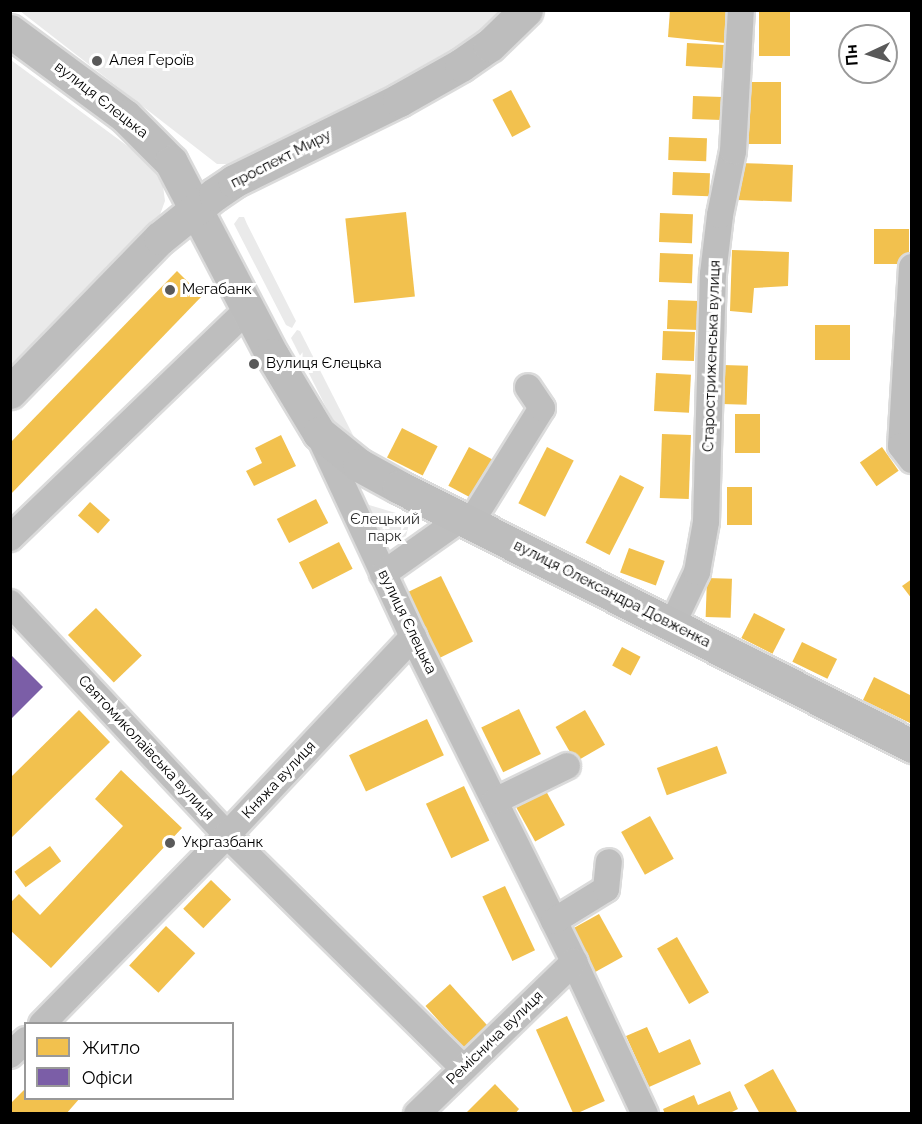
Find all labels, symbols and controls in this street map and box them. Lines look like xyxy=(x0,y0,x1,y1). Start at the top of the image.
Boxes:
north arrow xyxy=(838,24,898,84)
text: Пн xyxy=(841,44,862,66)
place label: Алея Героїв xyxy=(109,52,194,70)
marker: Алея Героїв xyxy=(90,54,104,68)
street label: вулиця Єлецька xyxy=(51,58,151,142)
street label: проспект Миру xyxy=(228,126,334,192)
street label: Старостриженська вулиця xyxy=(700,260,724,452)
place label: Мегабанк xyxy=(182,281,252,299)
marker: Мегабанк xyxy=(163,283,177,297)
place label: Вулиця Єлецька xyxy=(266,355,382,373)
marker: Вулиця Єлецька xyxy=(247,357,261,371)
park label: Єлецький парк xyxy=(350,510,420,545)
street label: вулиця Олександра Довженка xyxy=(511,536,713,652)
street label: вулиця Єлецька xyxy=(374,567,440,677)
street label: Святомиколаївська вулиця xyxy=(74,672,218,824)
street label: Княжа вулиця xyxy=(238,737,320,823)
place label: Укргазбанк xyxy=(182,834,263,852)
marker: Укргазбанк xyxy=(163,836,177,850)
street label: Реміснича вулиця xyxy=(443,987,547,1089)
legend xyxy=(24,1022,234,1100)
text: Житло xyxy=(82,1037,140,1058)
text: Офіси xyxy=(82,1067,133,1088)

